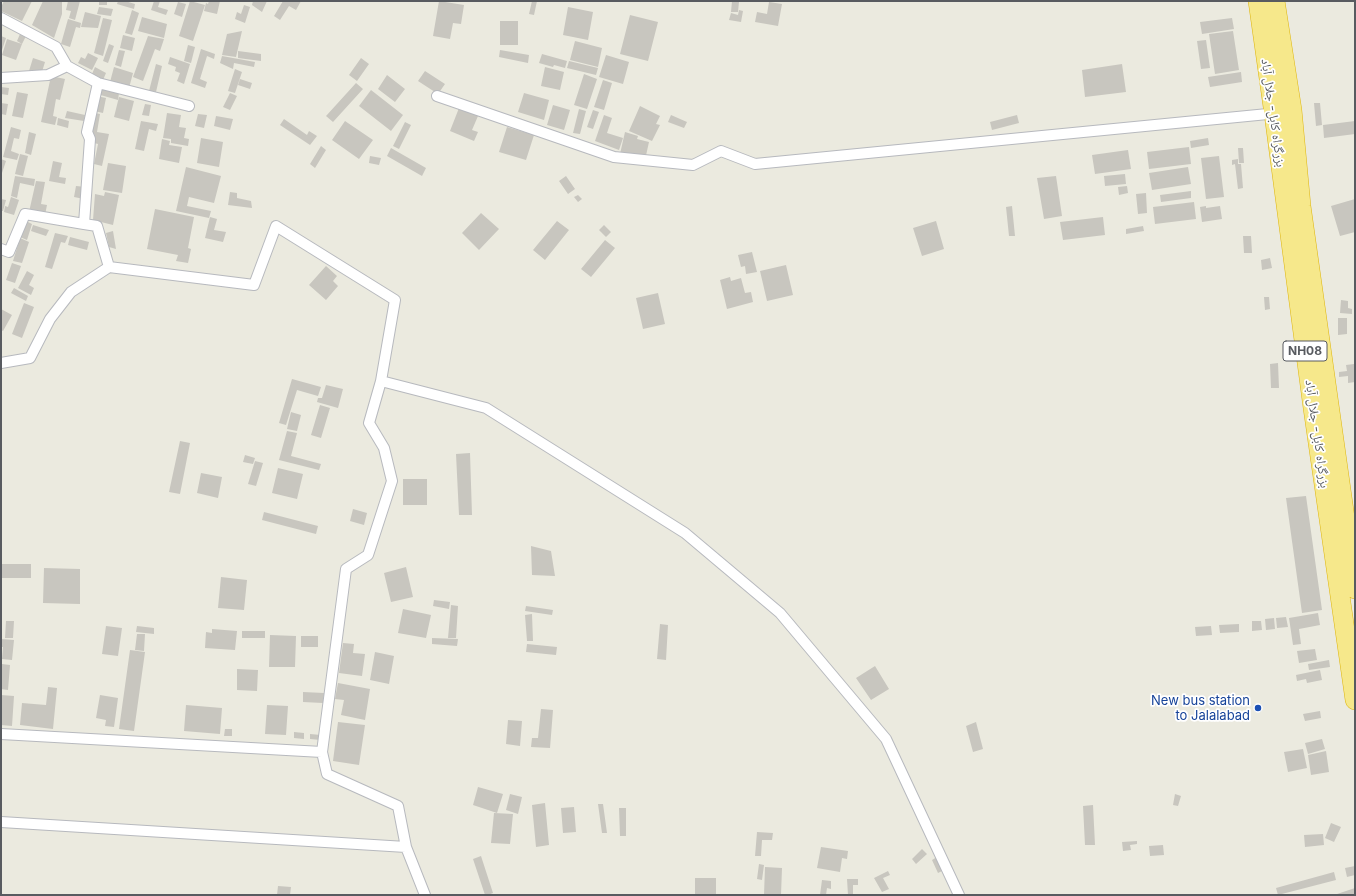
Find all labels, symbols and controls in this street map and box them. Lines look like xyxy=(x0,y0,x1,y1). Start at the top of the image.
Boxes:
street label: بزرگراه کابل- جلال آباد xyxy=(1258,58,1288,168)
road number: NH08 xyxy=(1283,341,1327,361)
street label: بزرگراه کابل- جلال آباد xyxy=(1302,379,1332,489)
place label: New bus station to Jalalabad xyxy=(1151,693,1250,724)
marker: New bus station to Jalalabad xyxy=(1253,703,1263,713)

